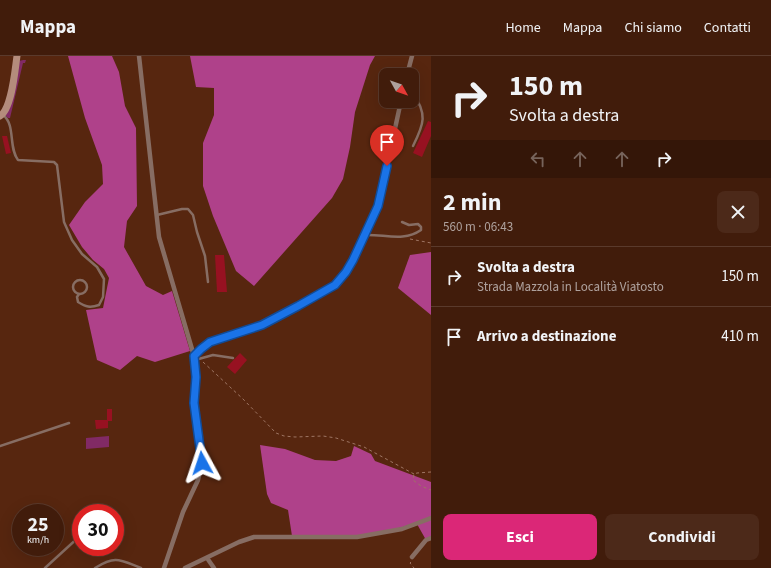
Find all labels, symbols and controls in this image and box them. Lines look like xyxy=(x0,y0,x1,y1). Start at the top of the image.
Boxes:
text: Mappa xyxy=(20,14,76,41)
text: Home xyxy=(505,18,541,38)
text: Mappa xyxy=(563,18,602,38)
text: Chi siamo xyxy=(624,18,682,38)
text: Contatti xyxy=(704,18,751,38)
text: 150 m xyxy=(509,66,583,106)
north arrow xyxy=(379,68,419,108)
map controls xyxy=(379,68,419,108)
icon: right xyxy=(443,72,495,124)
text: Svolta a destra xyxy=(509,103,619,128)
pin xyxy=(370,125,404,166)
icon: arrive xyxy=(376,131,398,153)
icon: left xyxy=(527,148,549,170)
icon: ahead xyxy=(569,148,591,170)
icon: ahead xyxy=(611,148,633,170)
icon: right xyxy=(653,148,675,170)
text: 2 min xyxy=(443,185,501,220)
button: close xyxy=(717,191,759,233)
text: 560 m · 06:43 xyxy=(443,218,513,236)
text: Svolta a destra xyxy=(477,257,575,278)
icon: right xyxy=(443,266,465,288)
text: 150 m xyxy=(721,266,759,287)
text: Strada Mazzola in Località Viatosto xyxy=(477,278,664,296)
icon: arrive xyxy=(443,326,465,348)
text: Arrivo a destinazione xyxy=(477,326,616,347)
text: 410 m xyxy=(721,326,759,347)
position arrow xyxy=(181,442,223,484)
speed limit sign: 30 xyxy=(72,504,124,556)
text: 25 xyxy=(27,511,49,539)
button: Esci xyxy=(443,514,597,560)
button: Condividi xyxy=(605,514,759,560)
text: km/h xyxy=(27,533,49,547)

